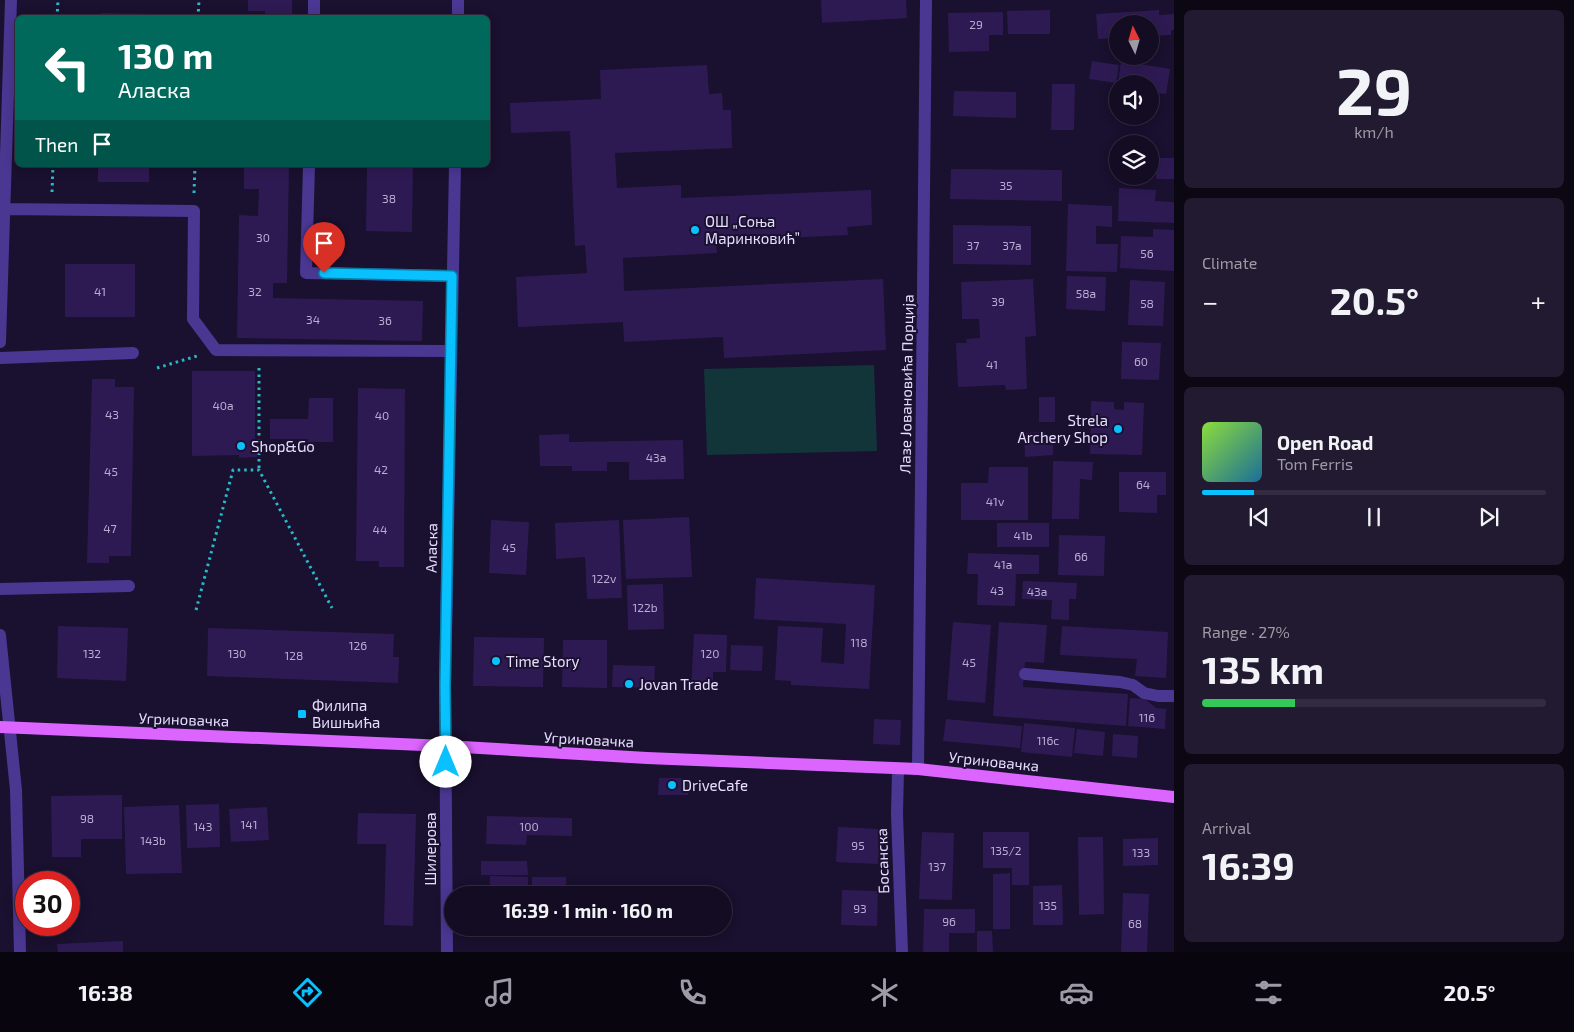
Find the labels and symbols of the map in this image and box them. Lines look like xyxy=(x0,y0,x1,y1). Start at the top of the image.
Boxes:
north arrow xyxy=(1109,15,1159,65)
house number: 29 xyxy=(969,17,983,31)
house number: 35 xyxy=(999,178,1013,192)
house number: 38 xyxy=(382,191,396,205)
place label: ОШ „Соња Маринковић” xyxy=(705,212,800,247)
pin xyxy=(303,222,345,273)
marker: ОШ „Соња Маринковић” xyxy=(689,224,701,236)
house number: 30 xyxy=(256,230,270,244)
house number: 37 xyxy=(967,238,979,252)
house number: 37a xyxy=(1002,238,1022,252)
house number: 56 xyxy=(1140,246,1154,260)
house number: 41 xyxy=(94,284,106,298)
house number: 32 xyxy=(248,284,262,298)
house number: 58a xyxy=(1076,286,1096,300)
street label: Лазе Јовановића Порција xyxy=(895,294,918,474)
house number: 39 xyxy=(991,294,1005,308)
house number: 58 xyxy=(1140,296,1154,310)
house number: 34 xyxy=(306,312,320,326)
house number: 36 xyxy=(378,313,392,327)
house number: 60 xyxy=(1134,354,1148,368)
house number: 41 xyxy=(986,357,998,371)
house number: 40a xyxy=(212,398,234,412)
house number: 43 xyxy=(105,407,119,421)
house number: 40 xyxy=(375,408,389,422)
place label: Strela Archery Shop xyxy=(1017,411,1108,446)
marker: Strela Archery Shop xyxy=(1112,423,1124,435)
place label: Shop&Go xyxy=(251,437,315,455)
marker: Shop&Go xyxy=(235,440,247,452)
house number: 43a xyxy=(646,450,666,464)
house number: 42 xyxy=(374,462,388,476)
house number: 45 xyxy=(104,464,118,478)
house number: 64 xyxy=(1136,477,1150,491)
house number: 41v xyxy=(986,494,1005,508)
house number: 47 xyxy=(103,521,117,535)
house number: 44 xyxy=(373,522,387,536)
street label: Аласка xyxy=(422,523,440,573)
house number: 41b xyxy=(1014,528,1033,542)
house number: 45 xyxy=(502,540,516,554)
house number: 66 xyxy=(1074,549,1088,563)
house number: 41a xyxy=(994,557,1012,571)
house number: 122v xyxy=(592,571,617,585)
house number: 43 xyxy=(990,583,1004,597)
house number: 43a xyxy=(1027,584,1047,598)
house number: 122b xyxy=(632,600,658,614)
house number: 118 xyxy=(851,635,867,649)
house number: 126 xyxy=(349,638,367,652)
house number: 132 xyxy=(83,646,101,660)
house number: 130 xyxy=(228,646,246,660)
house number: 120 xyxy=(701,646,719,660)
house number: 128 xyxy=(285,648,303,662)
place label: Time Story xyxy=(506,652,580,670)
marker: Time Story xyxy=(490,655,502,667)
house number: 45 xyxy=(962,655,976,669)
place label: Jovan Trade xyxy=(639,675,719,693)
marker: Jovan Trade xyxy=(623,678,635,690)
place label: Филипа Вишњића xyxy=(312,696,380,731)
street label: Угриновачка xyxy=(138,708,230,730)
marker: Филипа Вишњића xyxy=(296,708,308,720)
house number: 116 xyxy=(1139,710,1155,724)
street label: Угриновачка xyxy=(543,728,635,750)
house number: 116c xyxy=(1037,733,1059,747)
position arrow xyxy=(419,735,471,787)
street label: Угриновачка xyxy=(948,747,1040,775)
place label: DriveCafe xyxy=(682,776,748,794)
marker: DriveCafe xyxy=(666,779,678,791)
house number: 98 xyxy=(80,811,94,825)
street label: Шилерова xyxy=(421,812,439,886)
house number: 141 xyxy=(241,817,257,831)
house number: 143 xyxy=(194,819,212,833)
house number: 100 xyxy=(519,819,539,833)
street label: Босанска xyxy=(872,828,892,894)
house number: 143b xyxy=(140,833,166,847)
house number: 95 xyxy=(851,838,865,852)
house number: 135/2 xyxy=(991,843,1022,857)
house number: 133 xyxy=(1132,845,1150,859)
house number: 137 xyxy=(928,859,946,873)
speed limit sign: 30 xyxy=(15,871,80,936)
house number: 135 xyxy=(1039,898,1057,912)
house number: 93 xyxy=(853,901,867,915)
house number: 96 xyxy=(942,914,956,928)
house number: 68 xyxy=(1128,916,1142,930)

